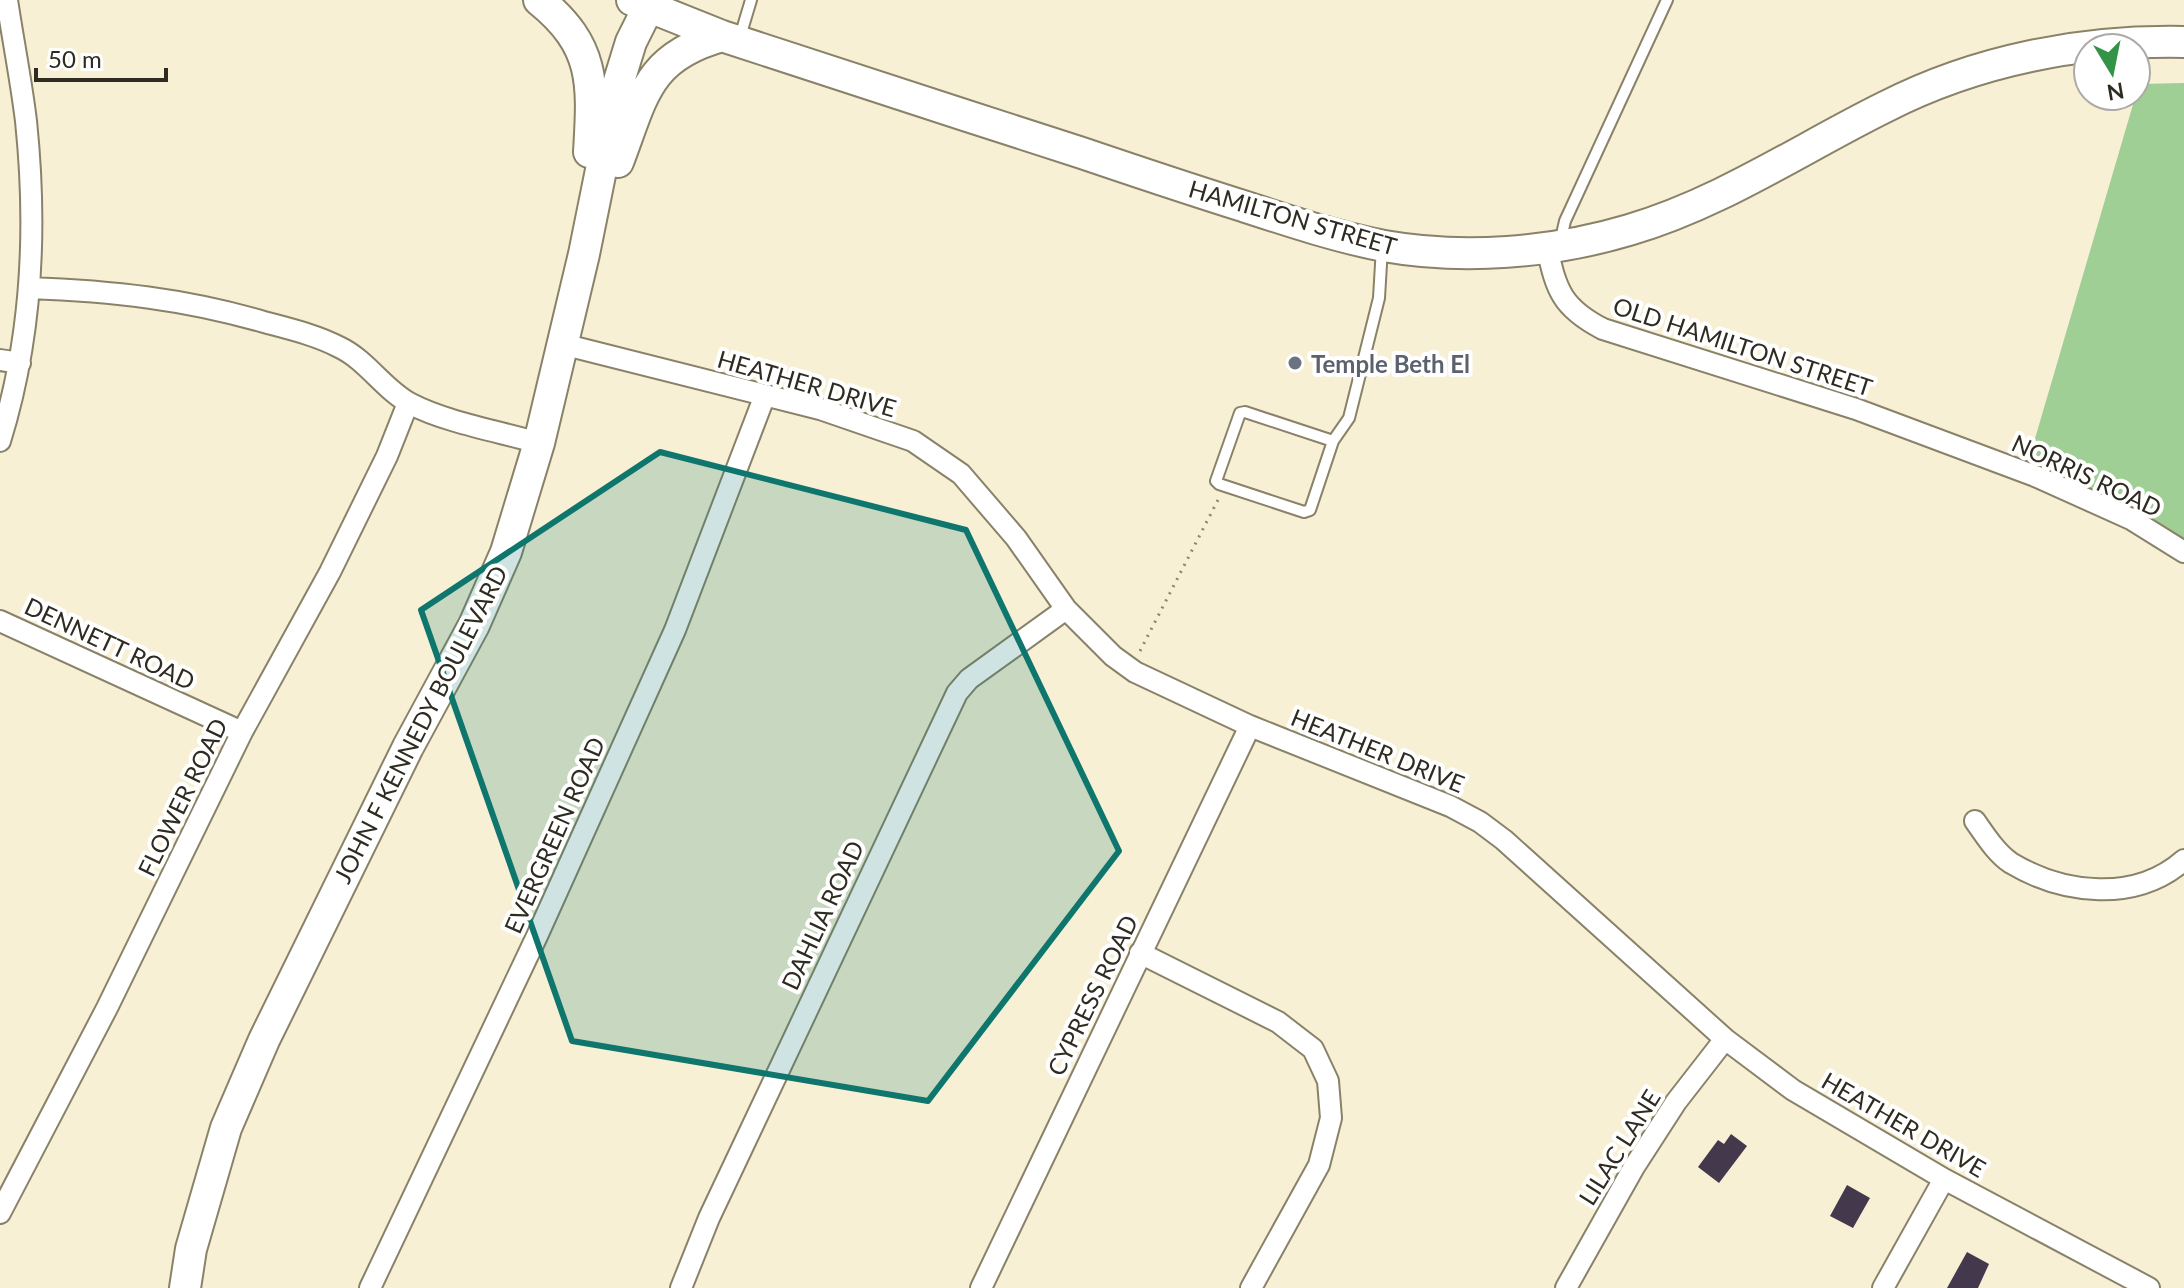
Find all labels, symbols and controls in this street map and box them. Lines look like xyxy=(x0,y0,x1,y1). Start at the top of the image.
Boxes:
scale bar xyxy=(36,32,166,82)
north arrow xyxy=(2072,32,2152,112)
text: 50 m xyxy=(48,44,102,73)
text: N xyxy=(2105,77,2126,107)
street label: HAMILTON STREET xyxy=(1186,173,1400,261)
street label: OLD HAMILTON STREET xyxy=(1610,290,1876,402)
street label: HEATHER DRIVE xyxy=(714,344,900,422)
place label: Temple Beth El xyxy=(1311,349,1470,378)
marker: Temple Beth El xyxy=(1286,354,1304,372)
street label: NORRIS ROAD xyxy=(2008,428,2166,522)
street label: JOHN F KENNEDY BOULEVARD xyxy=(327,561,513,887)
street label: DENNETT ROAD xyxy=(20,591,200,695)
street label: HEATHER DRIVE xyxy=(1287,702,1469,798)
street label: FLOWER ROAD xyxy=(131,713,233,881)
street label: EVERGREEN ROAD xyxy=(498,732,610,938)
street label: DAHLIA ROAD xyxy=(775,836,869,994)
street label: CYPRESS ROAD xyxy=(1041,910,1143,1080)
street label: HEATHER DRIVE xyxy=(1817,1065,1991,1183)
street label: LILAC LANE xyxy=(1572,1084,1666,1210)

